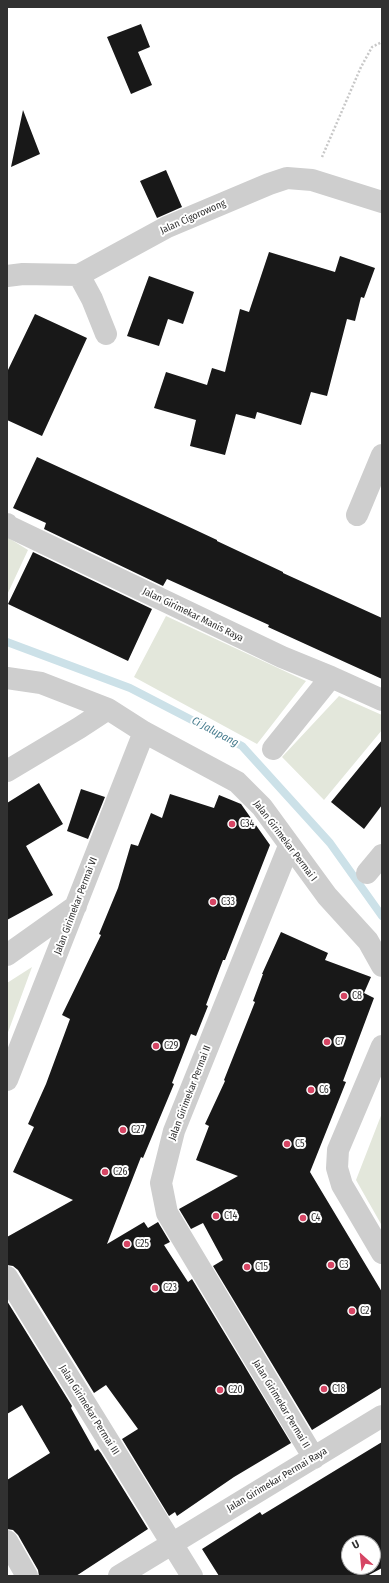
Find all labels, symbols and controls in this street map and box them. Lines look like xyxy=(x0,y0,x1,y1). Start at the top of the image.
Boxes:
street label: Jalan Cigorowong xyxy=(158,197,228,237)
street label: Jalan Girimekar Manis Raya xyxy=(141,585,245,645)
water label: Ci Jalupang xyxy=(189,714,241,750)
street label: Jalan Girimekar Permai I xyxy=(251,798,319,884)
place label: C34 xyxy=(240,818,254,830)
marker: C34 xyxy=(227,819,237,829)
street label: Jalan Girimekar Permai VI xyxy=(52,856,100,956)
place label: C33 xyxy=(221,896,235,908)
marker: C33 xyxy=(208,897,218,907)
place label: C8 xyxy=(352,990,362,1002)
marker: C8 xyxy=(339,991,349,1001)
place label: C7 xyxy=(335,1036,344,1048)
marker: C7 xyxy=(322,1037,332,1047)
place label: C29 xyxy=(164,1040,178,1052)
marker: C29 xyxy=(151,1041,161,1051)
street label: Jalan Girimekar Permai II xyxy=(166,1044,214,1142)
place label: C6 xyxy=(319,1084,329,1096)
marker: C6 xyxy=(306,1085,316,1095)
place label: C27 xyxy=(131,1124,144,1136)
marker: C27 xyxy=(118,1125,128,1135)
place label: C5 xyxy=(295,1138,305,1150)
marker: C5 xyxy=(282,1139,292,1149)
place label: C26 xyxy=(113,1166,127,1178)
marker: C26 xyxy=(100,1167,110,1177)
place label: C14 xyxy=(224,1210,237,1222)
marker: C14 xyxy=(211,1211,221,1221)
place label: C4 xyxy=(311,1212,320,1224)
marker: C4 xyxy=(298,1213,308,1223)
place label: C25 xyxy=(135,1238,149,1250)
marker: C25 xyxy=(122,1239,132,1249)
place label: C3 xyxy=(339,1259,349,1271)
marker: C3 xyxy=(326,1260,336,1270)
place label: C15 xyxy=(255,1261,268,1273)
marker: C15 xyxy=(242,1262,252,1272)
place label: C23 xyxy=(163,1282,177,1294)
marker: C23 xyxy=(150,1283,160,1293)
place label: C2 xyxy=(360,1305,369,1317)
marker: C2 xyxy=(347,1306,357,1316)
street label: Jalan Girimekar Permai II xyxy=(250,1358,312,1450)
street label: Jalan Girimekar Permai III xyxy=(56,1363,122,1457)
place label: C18 xyxy=(332,1383,345,1395)
place label: C20 xyxy=(228,1384,243,1396)
marker: C18 xyxy=(319,1384,329,1394)
marker: C20 xyxy=(215,1385,225,1395)
street label: Jalan Girimekar Permai Raya xyxy=(225,1445,329,1515)
north arrow xyxy=(341,1535,381,1575)
text: U xyxy=(350,1537,362,1552)

